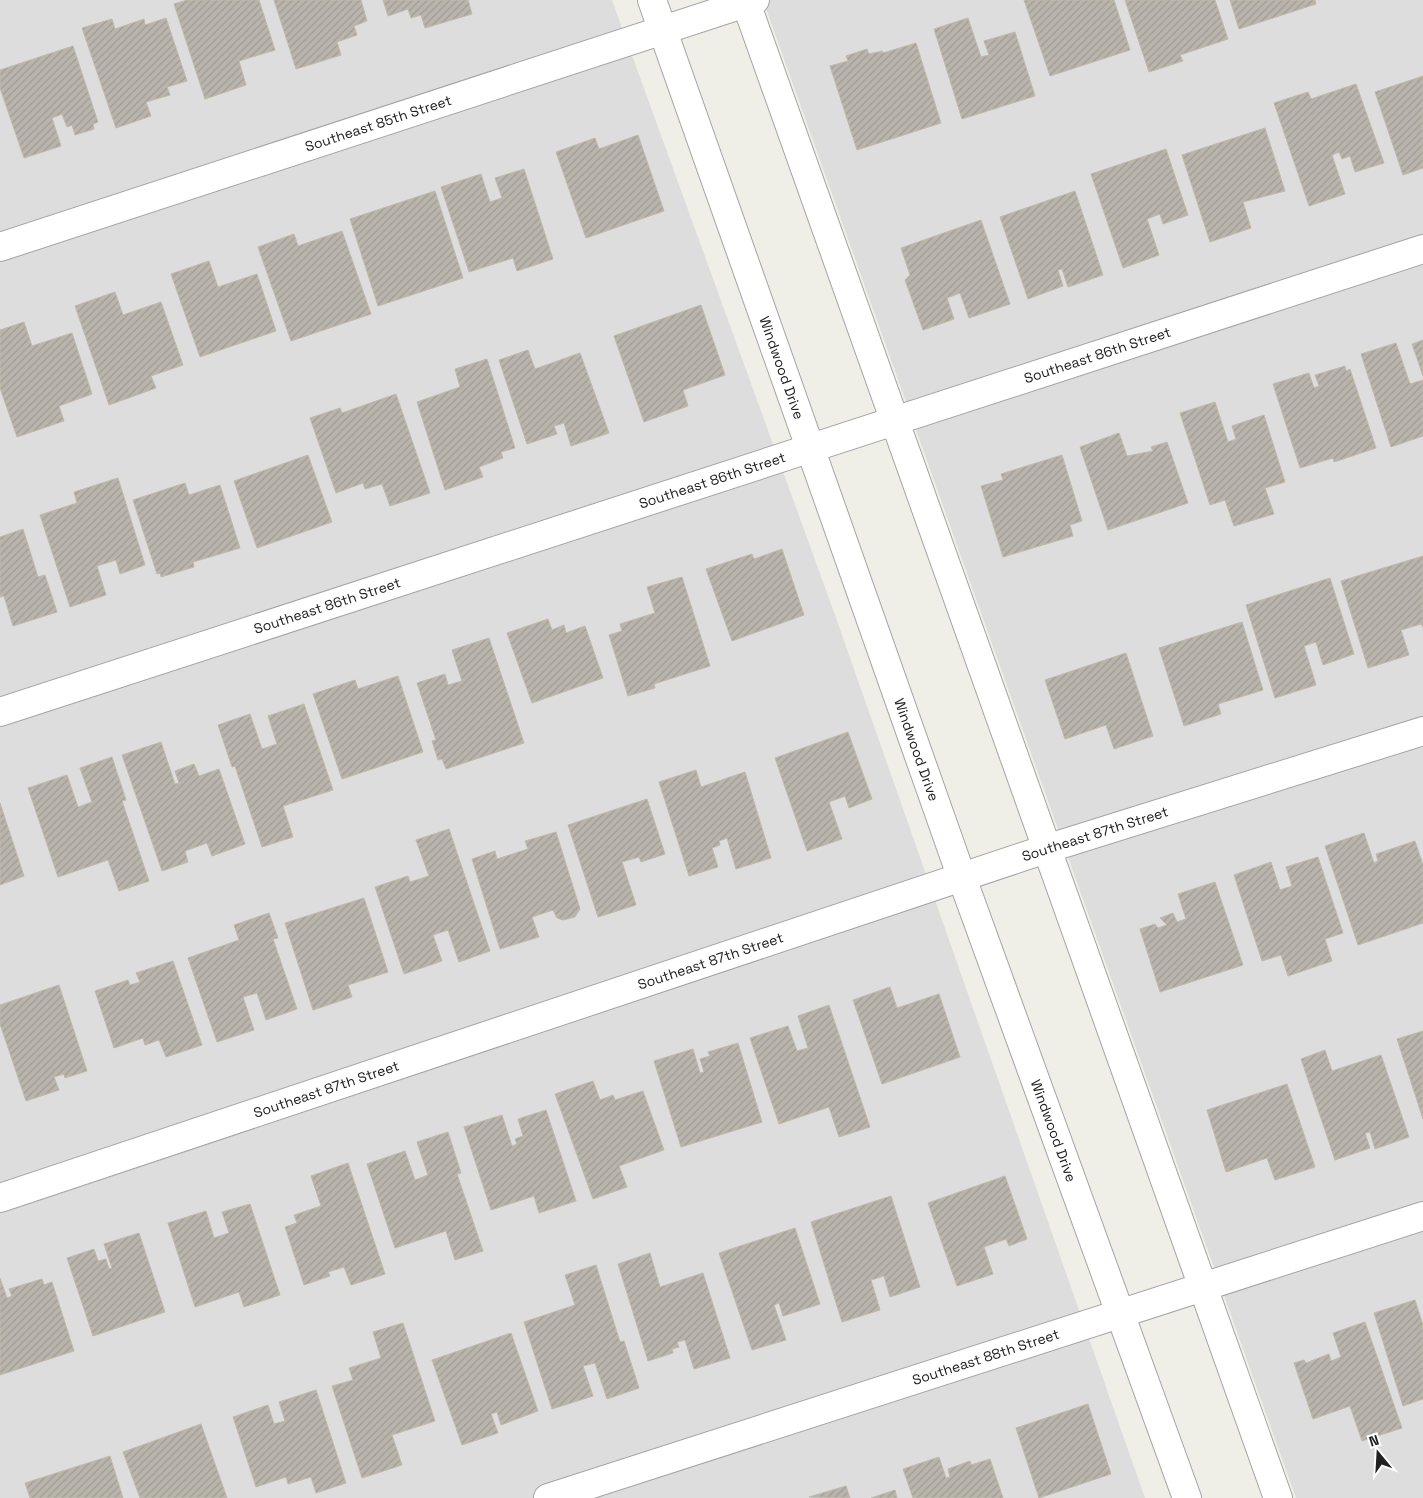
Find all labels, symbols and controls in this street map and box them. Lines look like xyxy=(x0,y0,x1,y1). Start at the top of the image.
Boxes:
street label: Southeast 85th Street xyxy=(303,91,454,156)
street label: Windwood Drive xyxy=(755,314,808,422)
street label: Southeast 86th Street xyxy=(1022,323,1173,387)
street label: Southeast 86th Street xyxy=(637,448,788,513)
street label: Southeast 86th Street xyxy=(251,573,403,638)
street label: Windwood Drive xyxy=(890,696,943,804)
street label: Southeast 87th Street xyxy=(1020,802,1170,865)
street label: Southeast 87th Street xyxy=(635,928,786,994)
street label: Southeast 87th Street xyxy=(251,1056,401,1122)
street label: Windwood Drive xyxy=(1027,1077,1081,1185)
street label: Southeast 88th Street xyxy=(910,1325,1062,1389)
north arrow xyxy=(1353,1428,1403,1478)
text: N xyxy=(1367,1431,1381,1451)

